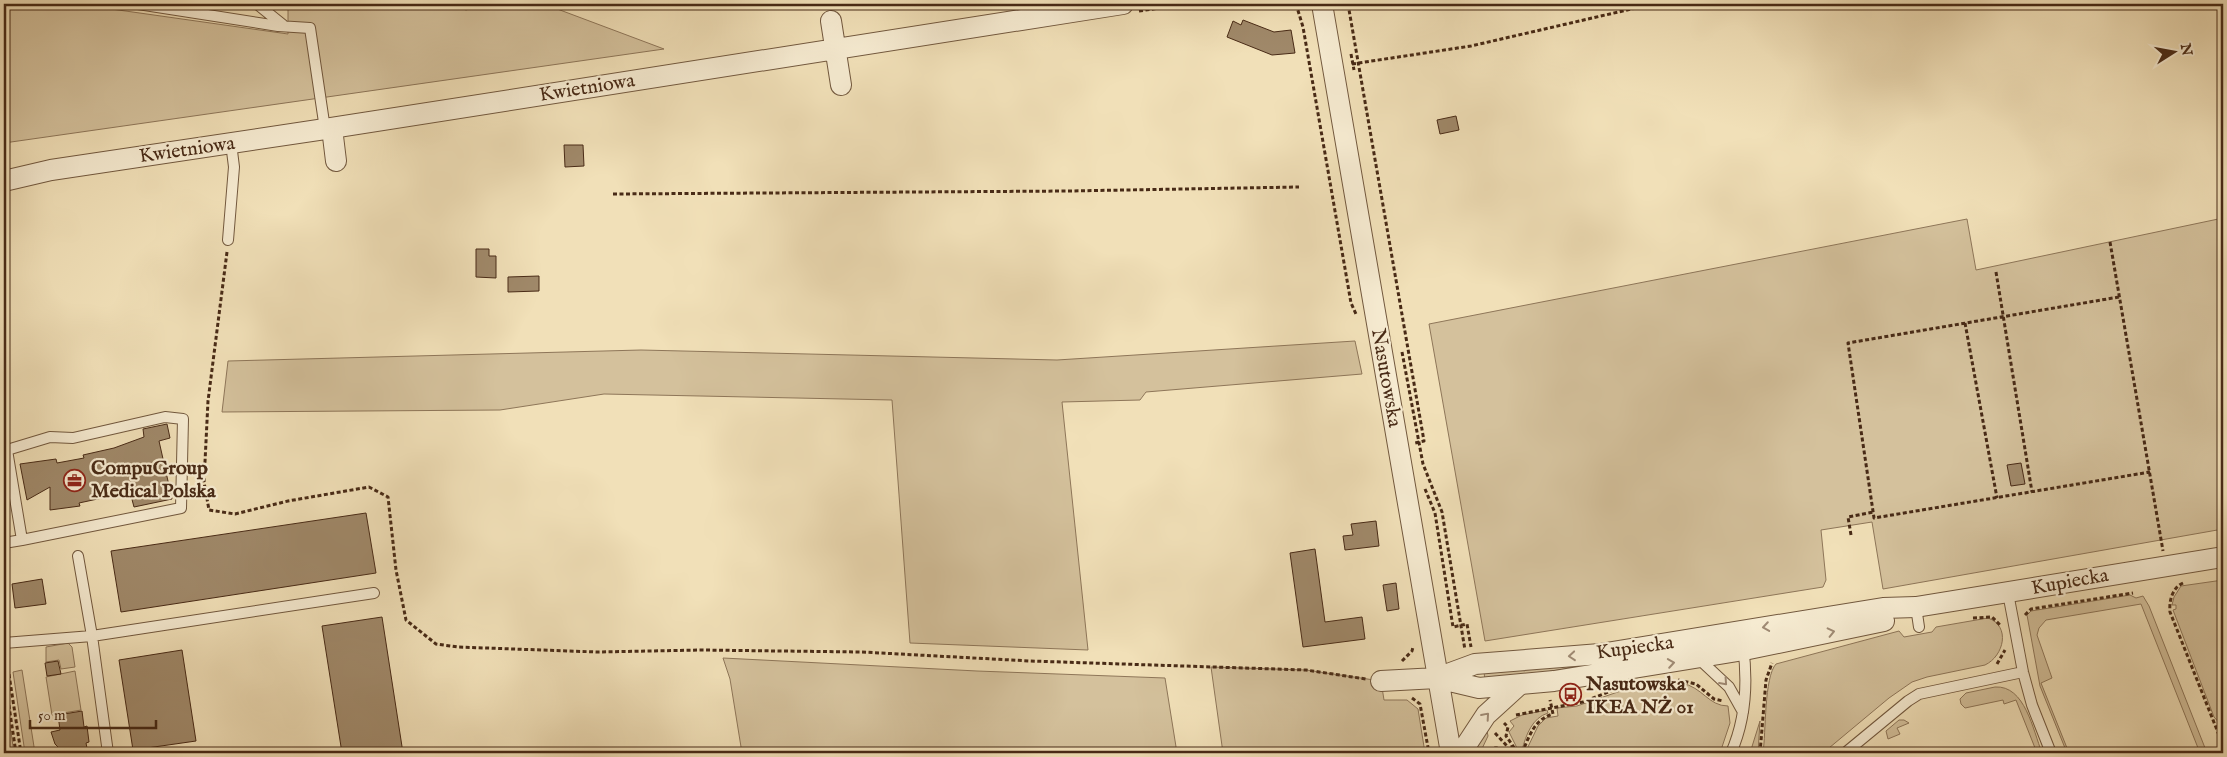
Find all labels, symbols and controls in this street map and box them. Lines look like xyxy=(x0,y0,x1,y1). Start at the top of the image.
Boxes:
north arrow xyxy=(2150,28,2200,78)
text: N xyxy=(2176,41,2196,57)
street label: Kwietniowa xyxy=(537,68,637,108)
street label: Kwietniowa xyxy=(137,131,237,169)
street label: Nasutowska xyxy=(1365,327,1407,430)
place label: CompuGroup Medical Polska xyxy=(91,456,216,504)
office icon: CompuGroup Medical Polska xyxy=(63,468,87,492)
street label: Kupiecka xyxy=(2029,563,2111,601)
one-way arrow xyxy=(1762,621,1770,632)
one-way arrow xyxy=(1826,627,1835,638)
street label: Kupiecka xyxy=(1595,630,1676,666)
one-way arrow xyxy=(1567,651,1575,662)
one-way arrow xyxy=(1667,658,1675,668)
place label: Nasutowska IKEA NŻ 01 xyxy=(1585,672,1694,720)
one-way arrow xyxy=(1718,676,1727,685)
bus stop icon: Nasutowska IKEA NŻ 01 xyxy=(1558,683,1582,707)
scale bar xyxy=(30,697,156,729)
text: 50 m xyxy=(38,706,66,725)
one-way arrow xyxy=(1480,712,1489,721)

